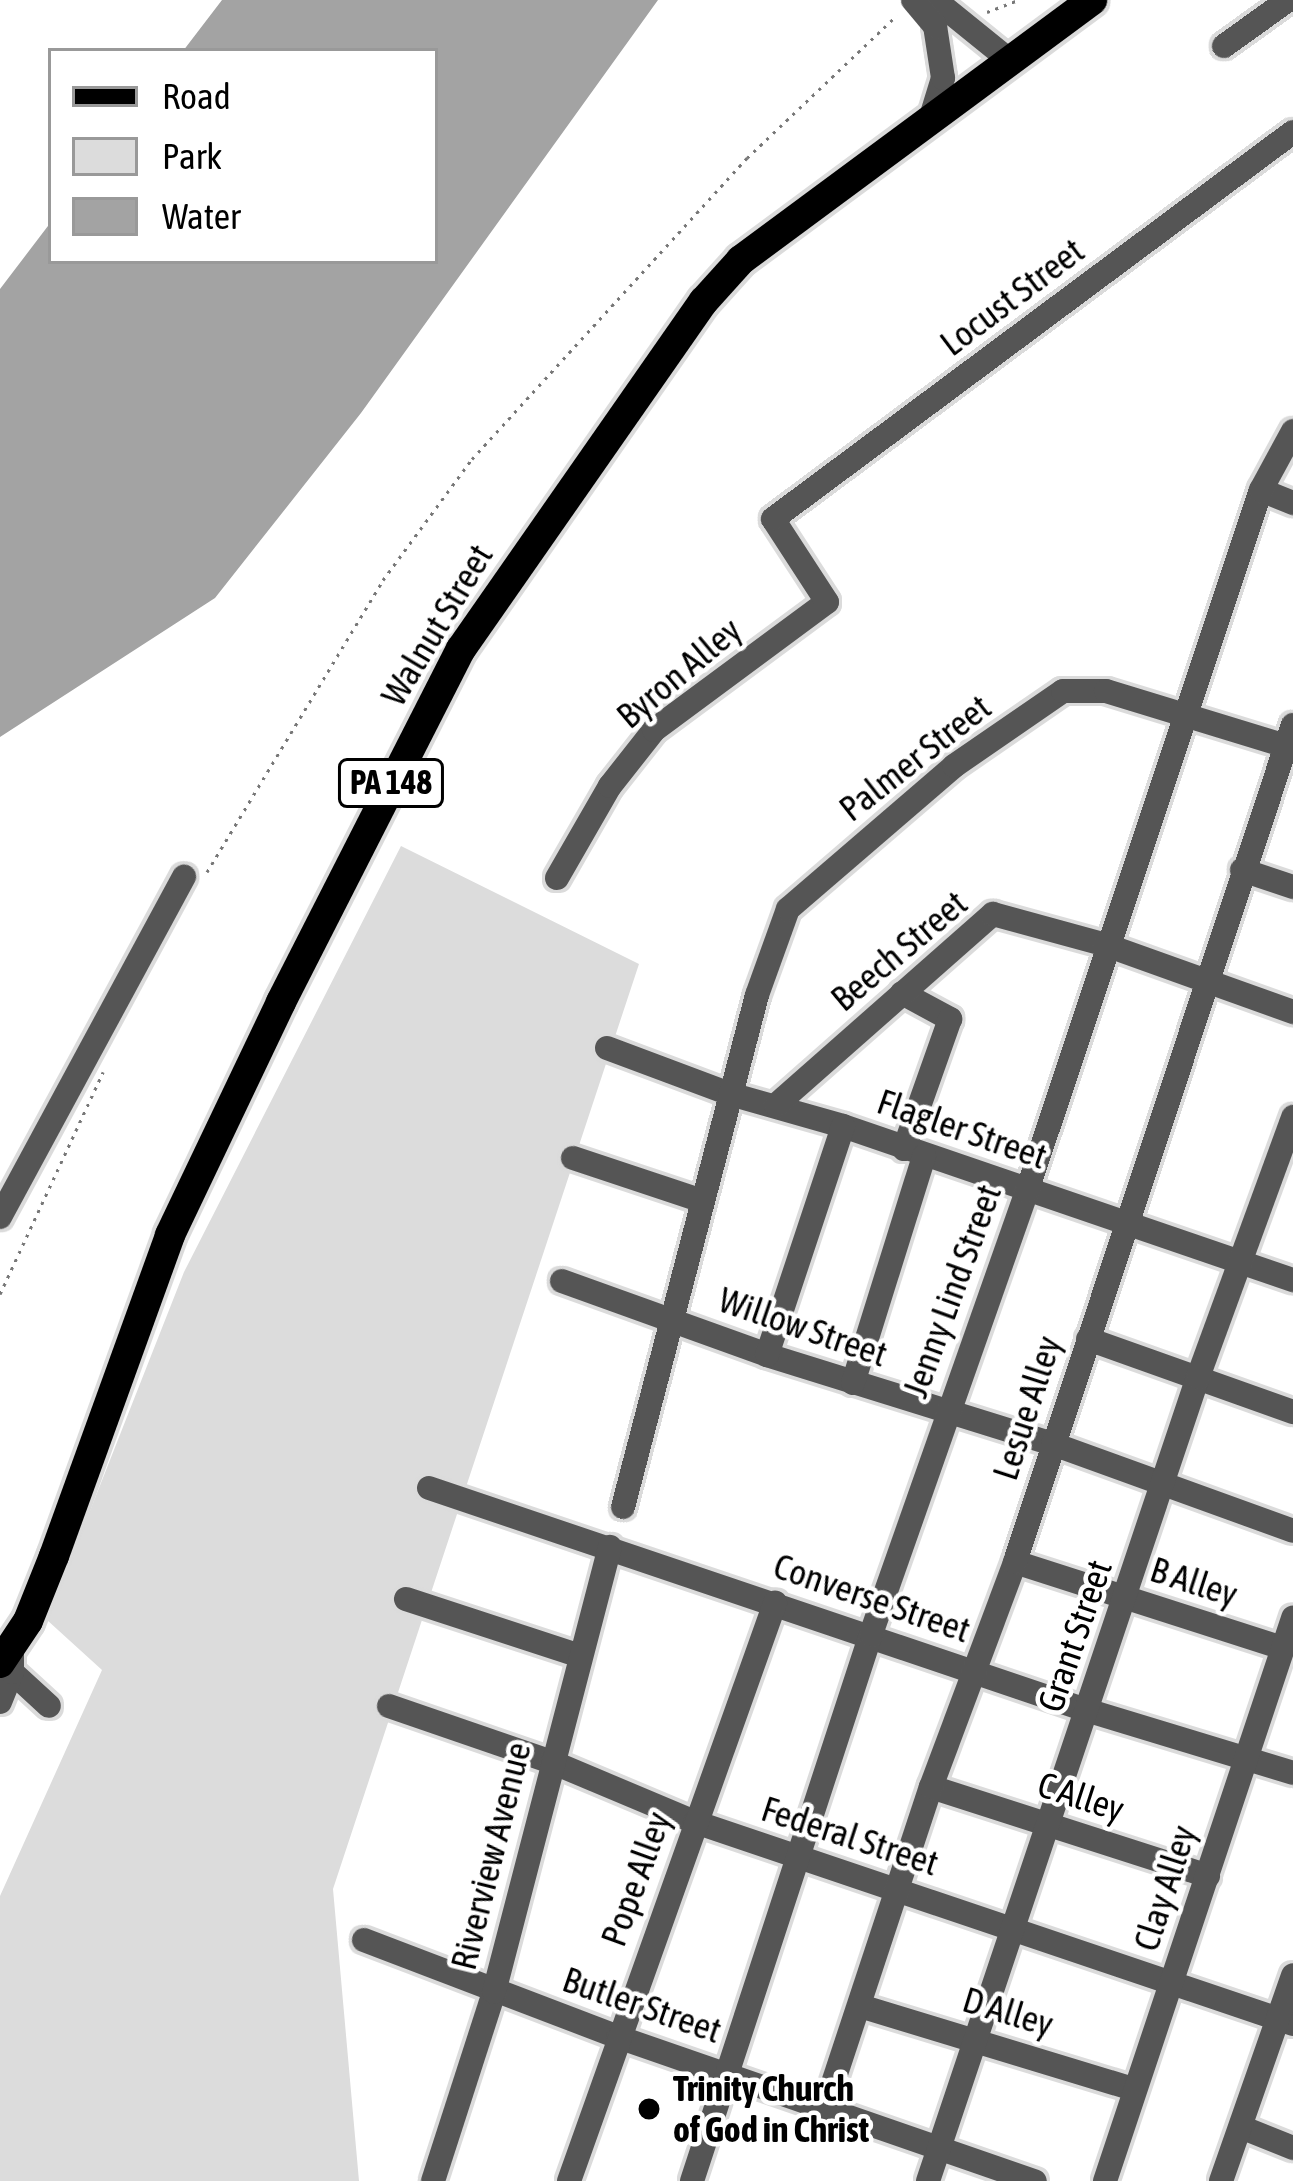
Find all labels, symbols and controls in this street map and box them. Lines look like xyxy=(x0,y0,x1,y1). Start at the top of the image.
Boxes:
legend xyxy=(48,48,438,264)
text: Road xyxy=(162,75,231,117)
text: Park xyxy=(162,135,222,177)
text: Water xyxy=(162,195,241,237)
street label: Locust Street xyxy=(932,229,1092,365)
street label: Walnut Street xyxy=(372,537,502,713)
street label: Byron Alley xyxy=(608,609,750,737)
street label: Palmer Street xyxy=(831,686,999,830)
road number: PA 148 xyxy=(337,756,445,810)
street label: Beech Street xyxy=(822,882,976,1020)
street label: Flagler Street xyxy=(872,1080,1052,1178)
street label: Jenny Lind Street xyxy=(894,1179,1010,1403)
street label: Willow Street xyxy=(713,1278,893,1376)
street label: Lesue Alley xyxy=(983,1331,1071,1485)
street label: Converse Street xyxy=(768,1544,976,1652)
street label: B Alley xyxy=(1145,1548,1243,1616)
street label: Grant Street xyxy=(1029,1555,1121,1717)
street label: Riverview Avenue xyxy=(442,1738,540,1974)
street label: C Alley xyxy=(1032,1763,1130,1831)
street label: Federal Street xyxy=(756,1787,944,1885)
street label: Pope Alley xyxy=(592,1806,680,1952)
street label: Clay Alley xyxy=(1124,1820,1206,1956)
street label: Butler Street xyxy=(557,1958,727,2052)
street label: D Alley xyxy=(958,1978,1058,2046)
place label: Trinity Church of God in Christ xyxy=(673,2066,869,2151)
marker: Trinity Church of God in Christ xyxy=(636,2096,662,2122)

